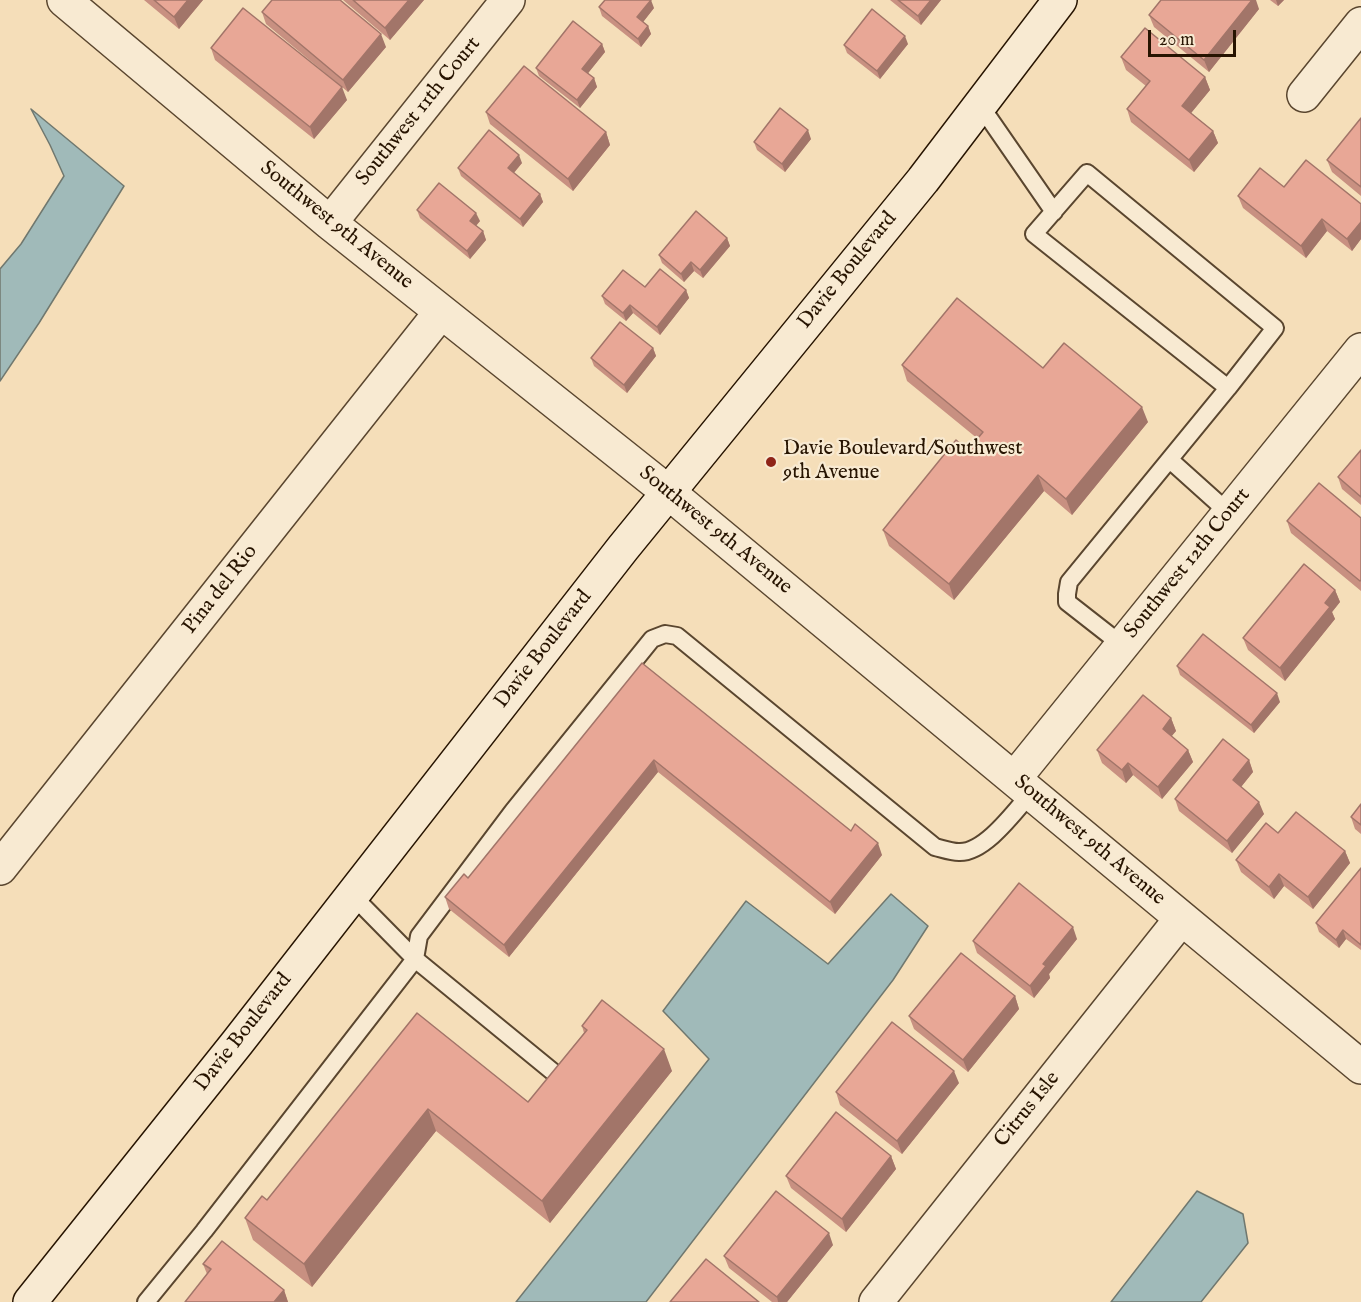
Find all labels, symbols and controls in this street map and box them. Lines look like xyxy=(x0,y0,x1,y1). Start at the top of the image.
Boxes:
scale bar xyxy=(1151,18,1240,56)
text: 20 m xyxy=(1159,29,1194,52)
street label: Southwest 11th Court xyxy=(351,33,487,191)
street label: Southwest 9th Avenue xyxy=(254,156,418,296)
street label: Davie Boulevard xyxy=(793,207,903,335)
place label: Davie Boulevard/Southwest 9th Avenue xyxy=(783,437,1022,487)
marker: Davie Boulevard/Southwest 9th Avenue xyxy=(764,455,778,469)
street label: Southwest 9th Avenue xyxy=(633,461,797,601)
street label: Southwest 12th Court xyxy=(1120,484,1256,644)
street label: Pina del Rio xyxy=(178,540,264,640)
street label: Davie Boulevard xyxy=(490,586,598,714)
street label: Southwest 9th Avenue xyxy=(1008,770,1170,912)
street label: Davie Boulevard xyxy=(190,969,298,1097)
street label: Citrus Isle xyxy=(990,1067,1066,1153)

